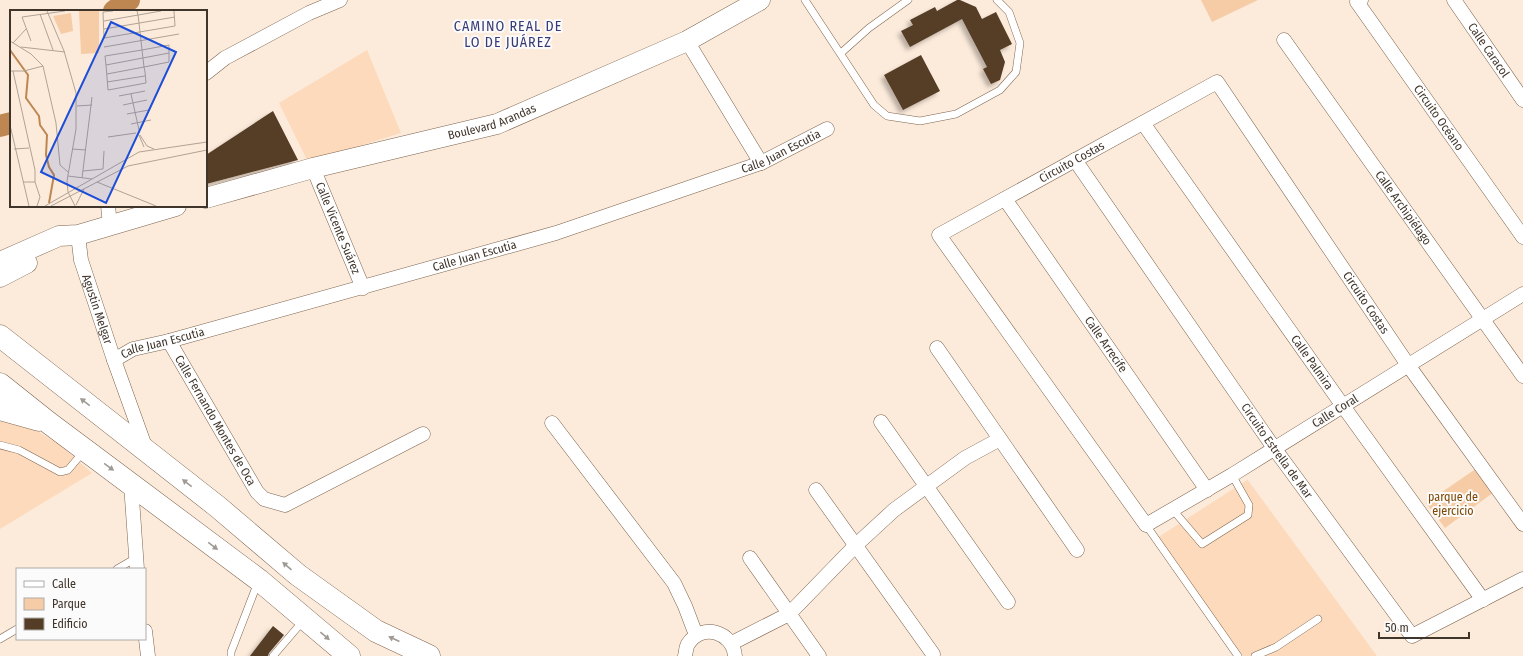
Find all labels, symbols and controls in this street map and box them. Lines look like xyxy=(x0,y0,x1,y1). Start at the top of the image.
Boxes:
inset map xyxy=(10,10,207,207)
district label: CAMINO REAL DE LO DE JUÁREZ xyxy=(454,18,562,51)
street label: Calle Caracol xyxy=(1465,20,1512,80)
street label: Circuito Océano xyxy=(1411,82,1467,153)
street label: Boulevard Arandas xyxy=(446,101,538,143)
street label: Calle Juan Escutia xyxy=(739,127,823,176)
street label: Circuito Costas xyxy=(1037,138,1107,186)
street label: Calle Archipiélago xyxy=(1372,168,1434,248)
street label: Calle Vicente Suárez xyxy=(313,180,363,276)
street label: Calle Juan Escutia xyxy=(431,237,518,274)
street label: Circuito Costas xyxy=(1340,269,1392,337)
street label: Agustin Melgar xyxy=(79,273,116,347)
street label: Calle Arrecife xyxy=(1082,314,1130,375)
street label: Calle Juan Escutia xyxy=(118,324,206,362)
street label: Calle Palmira xyxy=(1288,332,1336,392)
street label: Calle Fernando Montes de Oca xyxy=(172,353,259,488)
street label: Calle Coral xyxy=(1309,391,1361,431)
one-way arrow xyxy=(79,398,90,407)
street label: Circuito Estrella de Mar xyxy=(1238,401,1316,502)
one-way arrow xyxy=(104,463,114,471)
one-way arrow xyxy=(182,478,193,487)
park label: parque de ejercicio xyxy=(1428,490,1478,518)
one-way arrow xyxy=(207,541,218,550)
one-way arrow xyxy=(282,561,292,571)
legend xyxy=(16,568,146,640)
text: Calle xyxy=(52,577,76,591)
text: Parque xyxy=(52,597,86,611)
scale bar xyxy=(1379,614,1469,640)
text: Edificio xyxy=(52,617,88,631)
text: 50 m xyxy=(1385,621,1409,635)
one-way arrow xyxy=(320,631,330,640)
one-way arrow xyxy=(388,636,400,642)

